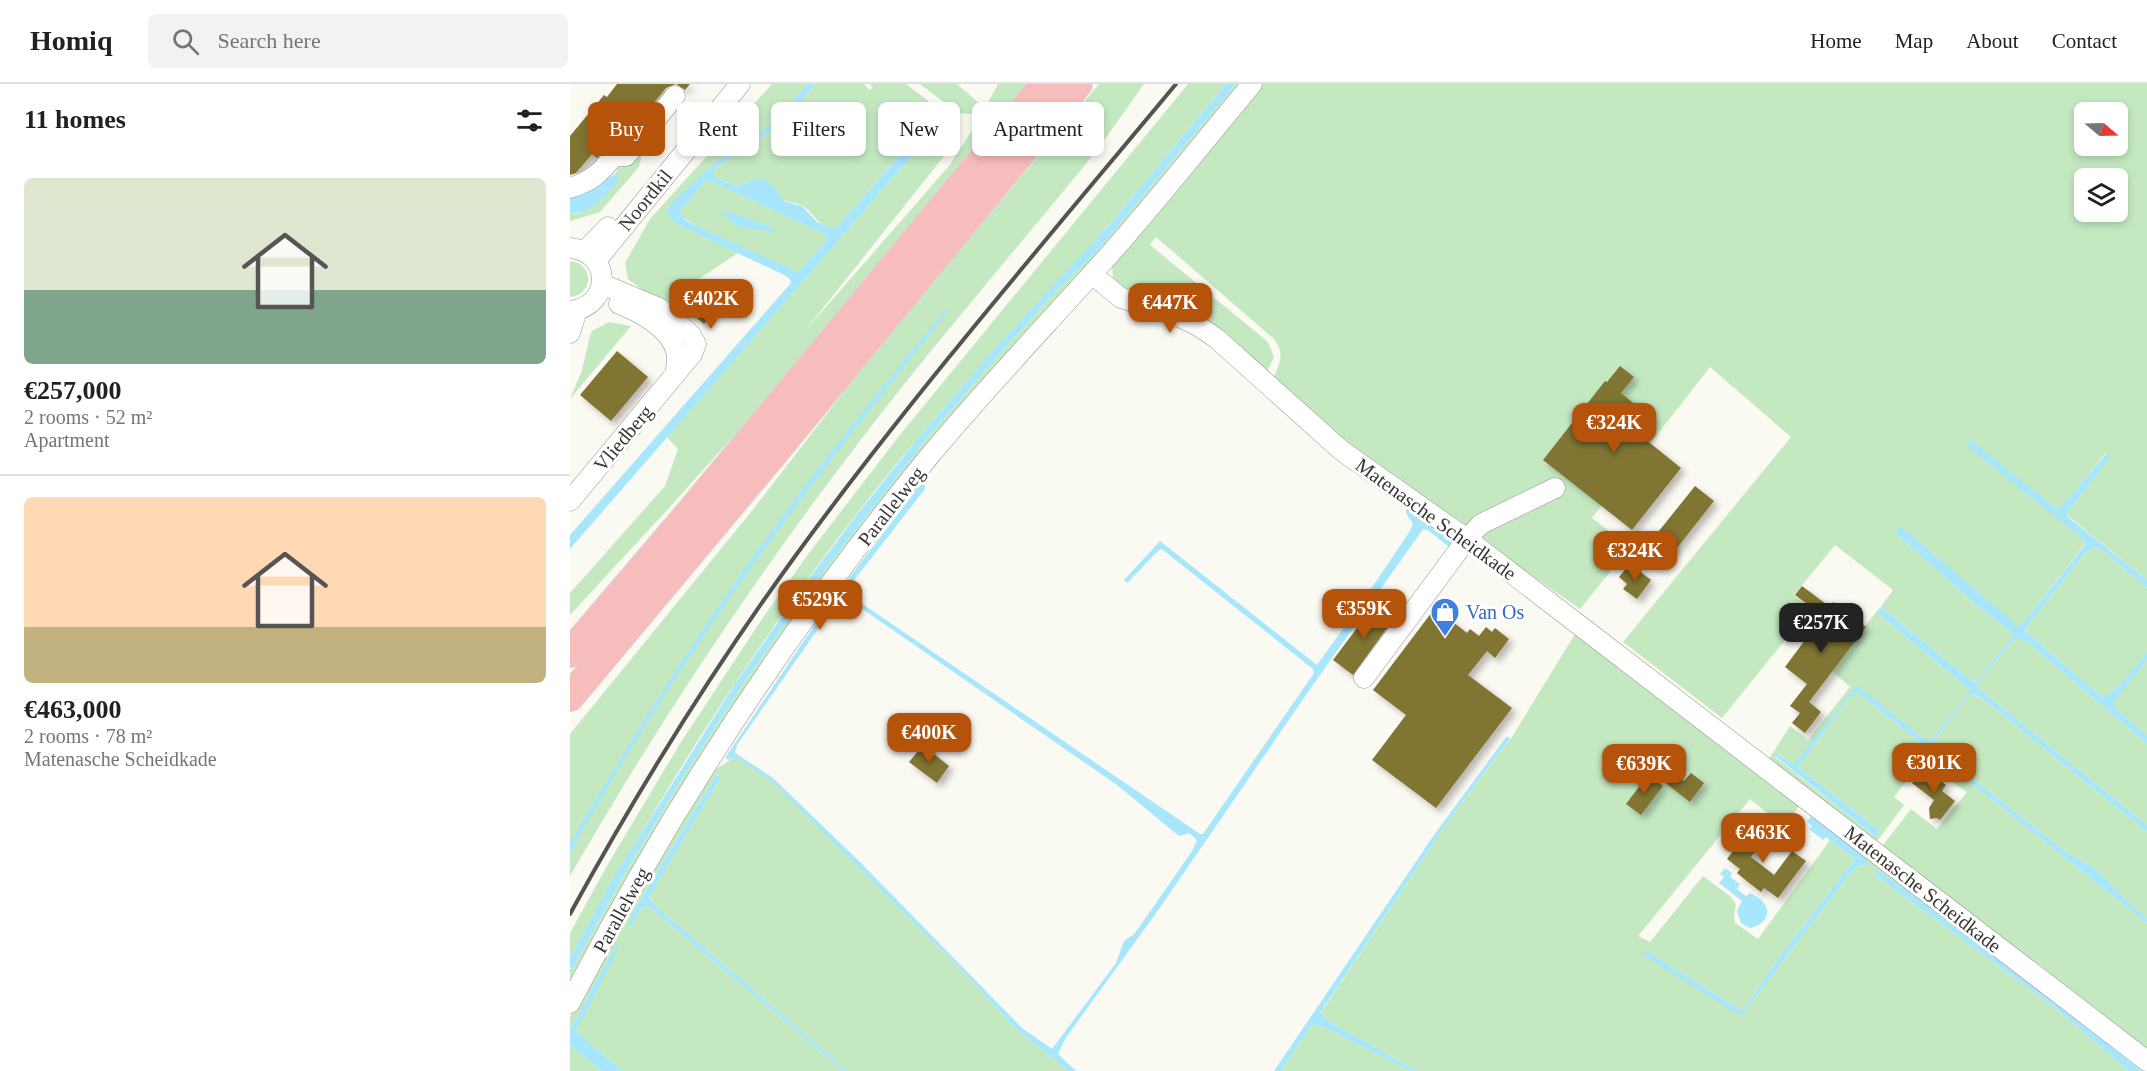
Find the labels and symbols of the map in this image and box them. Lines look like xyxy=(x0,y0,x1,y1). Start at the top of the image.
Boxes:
north arrow xyxy=(2074,102,2128,156)
street label: Noordkil xyxy=(614,165,677,235)
pin: €402K xyxy=(669,279,753,330)
pin: €447K xyxy=(1128,283,1212,334)
street label: Vliedberg xyxy=(589,400,658,476)
pin: €324K xyxy=(1572,403,1656,454)
street label: Matenasche Scheidkade xyxy=(1352,453,1521,585)
street label: Parallelweg xyxy=(853,462,930,551)
pin: €324K xyxy=(1593,531,1677,582)
pin: €529K xyxy=(778,580,862,631)
pin: €359K xyxy=(1322,589,1406,640)
shop icon: Van Os xyxy=(1429,596,1461,638)
place label: Van Os xyxy=(1466,601,1525,623)
pin: €257K xyxy=(1779,603,1863,654)
pin: €400K xyxy=(887,713,971,764)
pin: €301K xyxy=(1892,743,1976,794)
pin: €639K xyxy=(1602,744,1686,795)
pin: €463K xyxy=(1721,813,1805,864)
street label: Matenasche Scheidkade xyxy=(1840,821,2006,957)
street label: Parallelweg xyxy=(588,863,654,957)

